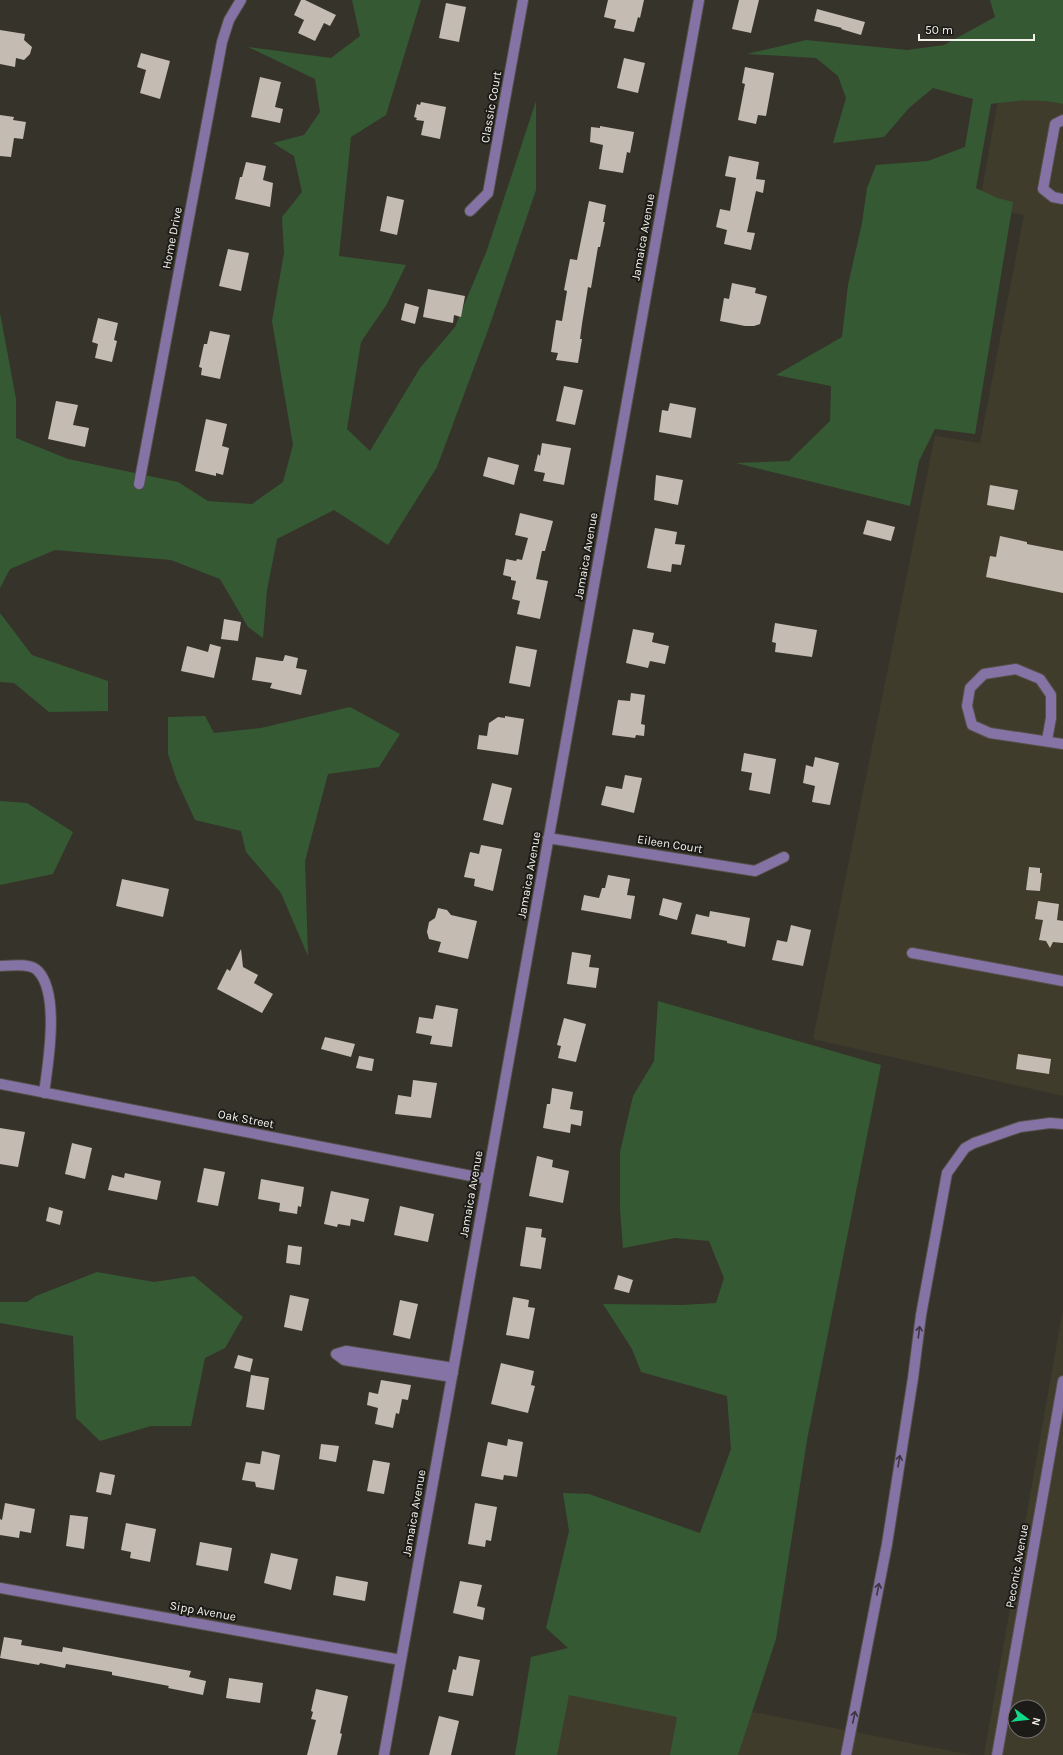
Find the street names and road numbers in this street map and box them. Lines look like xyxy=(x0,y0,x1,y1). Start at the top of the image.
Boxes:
street label: Classic Court xyxy=(478,70,504,144)
street label: Jamaica Avenue xyxy=(628,192,658,282)
street label: Home Drive xyxy=(159,206,185,270)
street label: Jamaica Avenue xyxy=(571,511,601,601)
street label: Jamaica Avenue xyxy=(514,830,544,920)
street label: Eileen Court xyxy=(636,832,704,856)
street label: Oak Street xyxy=(217,1107,276,1131)
street label: Jamaica Avenue xyxy=(456,1149,486,1239)
street label: Jamaica Avenue xyxy=(399,1468,429,1558)
street label: Peconic Avenue xyxy=(1003,1523,1031,1609)
street label: Sipp Avenue xyxy=(169,1598,237,1624)

